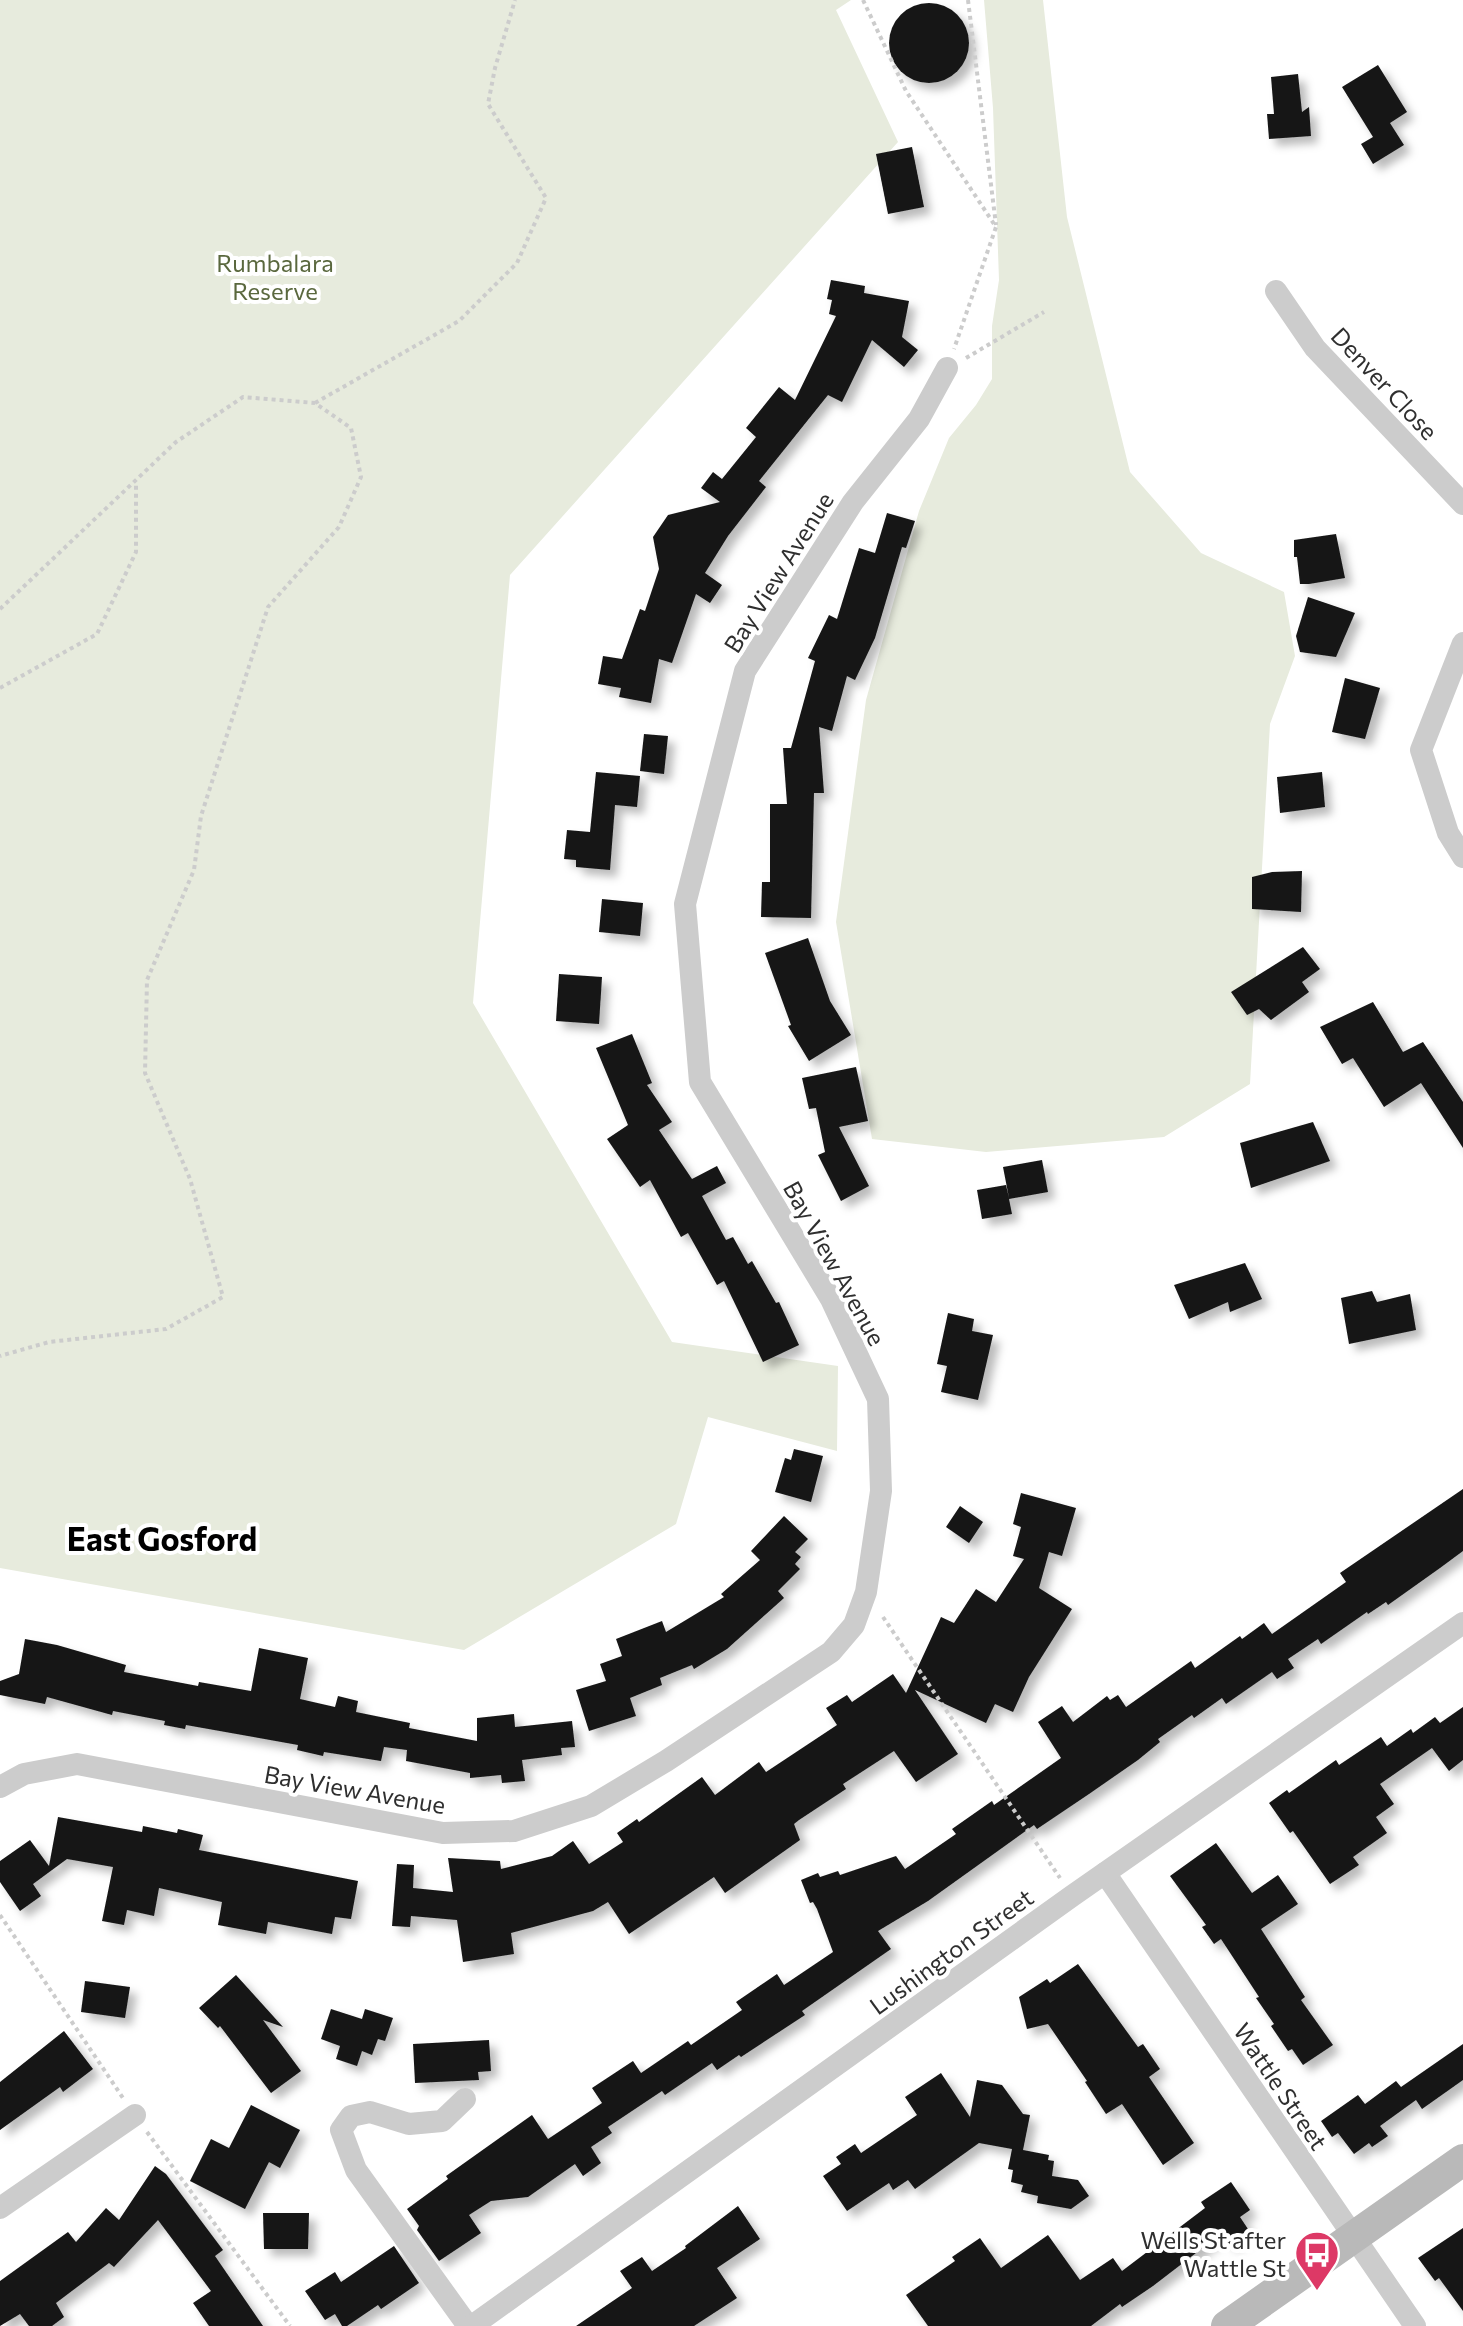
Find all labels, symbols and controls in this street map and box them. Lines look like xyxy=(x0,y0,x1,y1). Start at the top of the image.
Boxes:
park label: Rumbalara Reserve xyxy=(216,248,334,305)
street label: Denver Close xyxy=(1326,321,1444,445)
street label: Bay View Avenue xyxy=(717,486,839,658)
street label: Bay View Avenue xyxy=(778,1176,892,1350)
district label: East Gosford xyxy=(67,1518,257,1558)
street label: Bay View Avenue xyxy=(262,1759,448,1819)
street label: Lushington Street xyxy=(864,1882,1039,2020)
street label: Wattle Street xyxy=(1228,2017,1334,2155)
place label: Wells St after Wattle St xyxy=(1141,2225,1286,2282)
bus stop icon: Wells St after Wattle St xyxy=(1293,2229,1341,2292)

